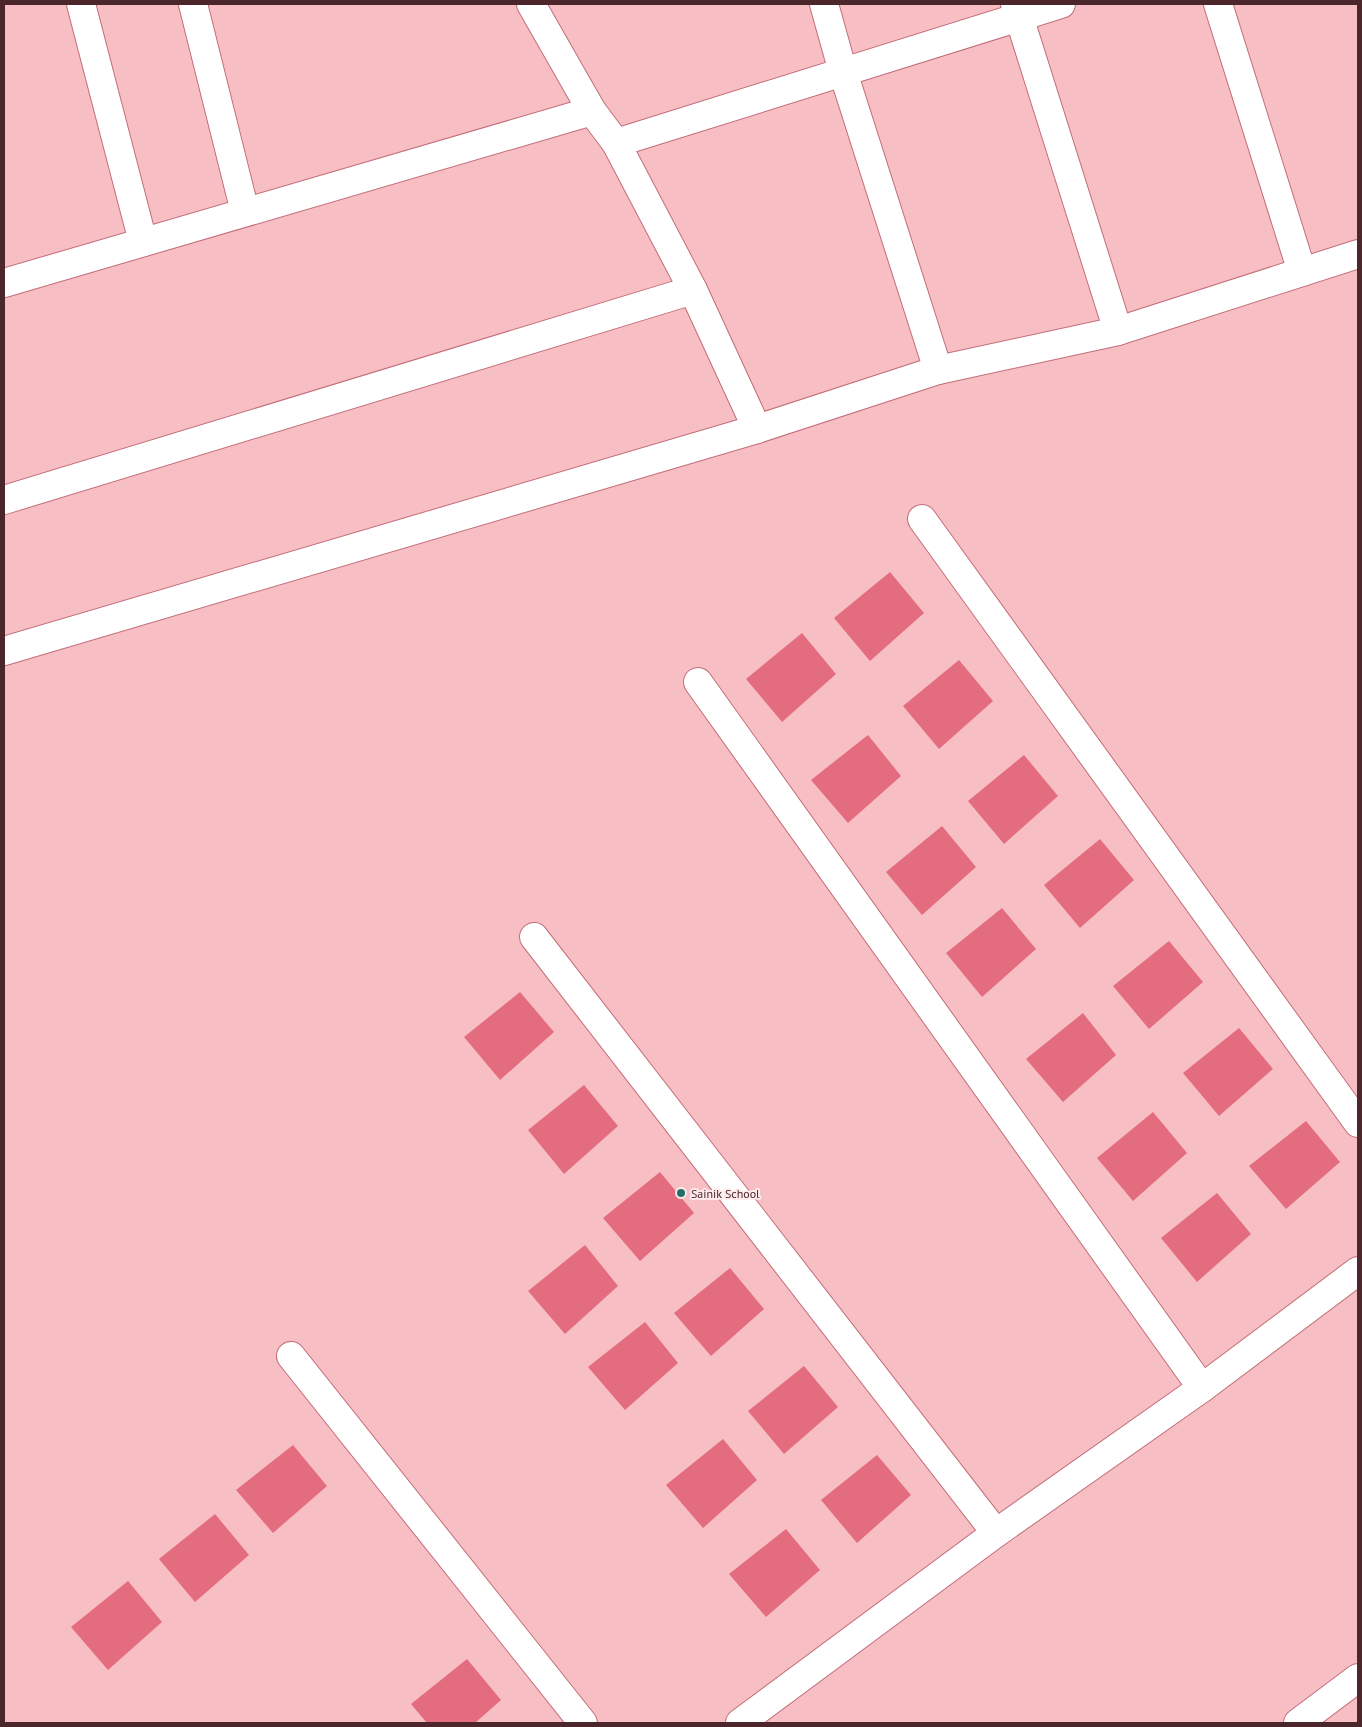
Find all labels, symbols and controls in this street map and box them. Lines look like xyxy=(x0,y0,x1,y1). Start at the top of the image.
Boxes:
place label: Sainik School xyxy=(691,1186,760,1201)
marker: Sainik School xyxy=(675,1187,687,1199)

